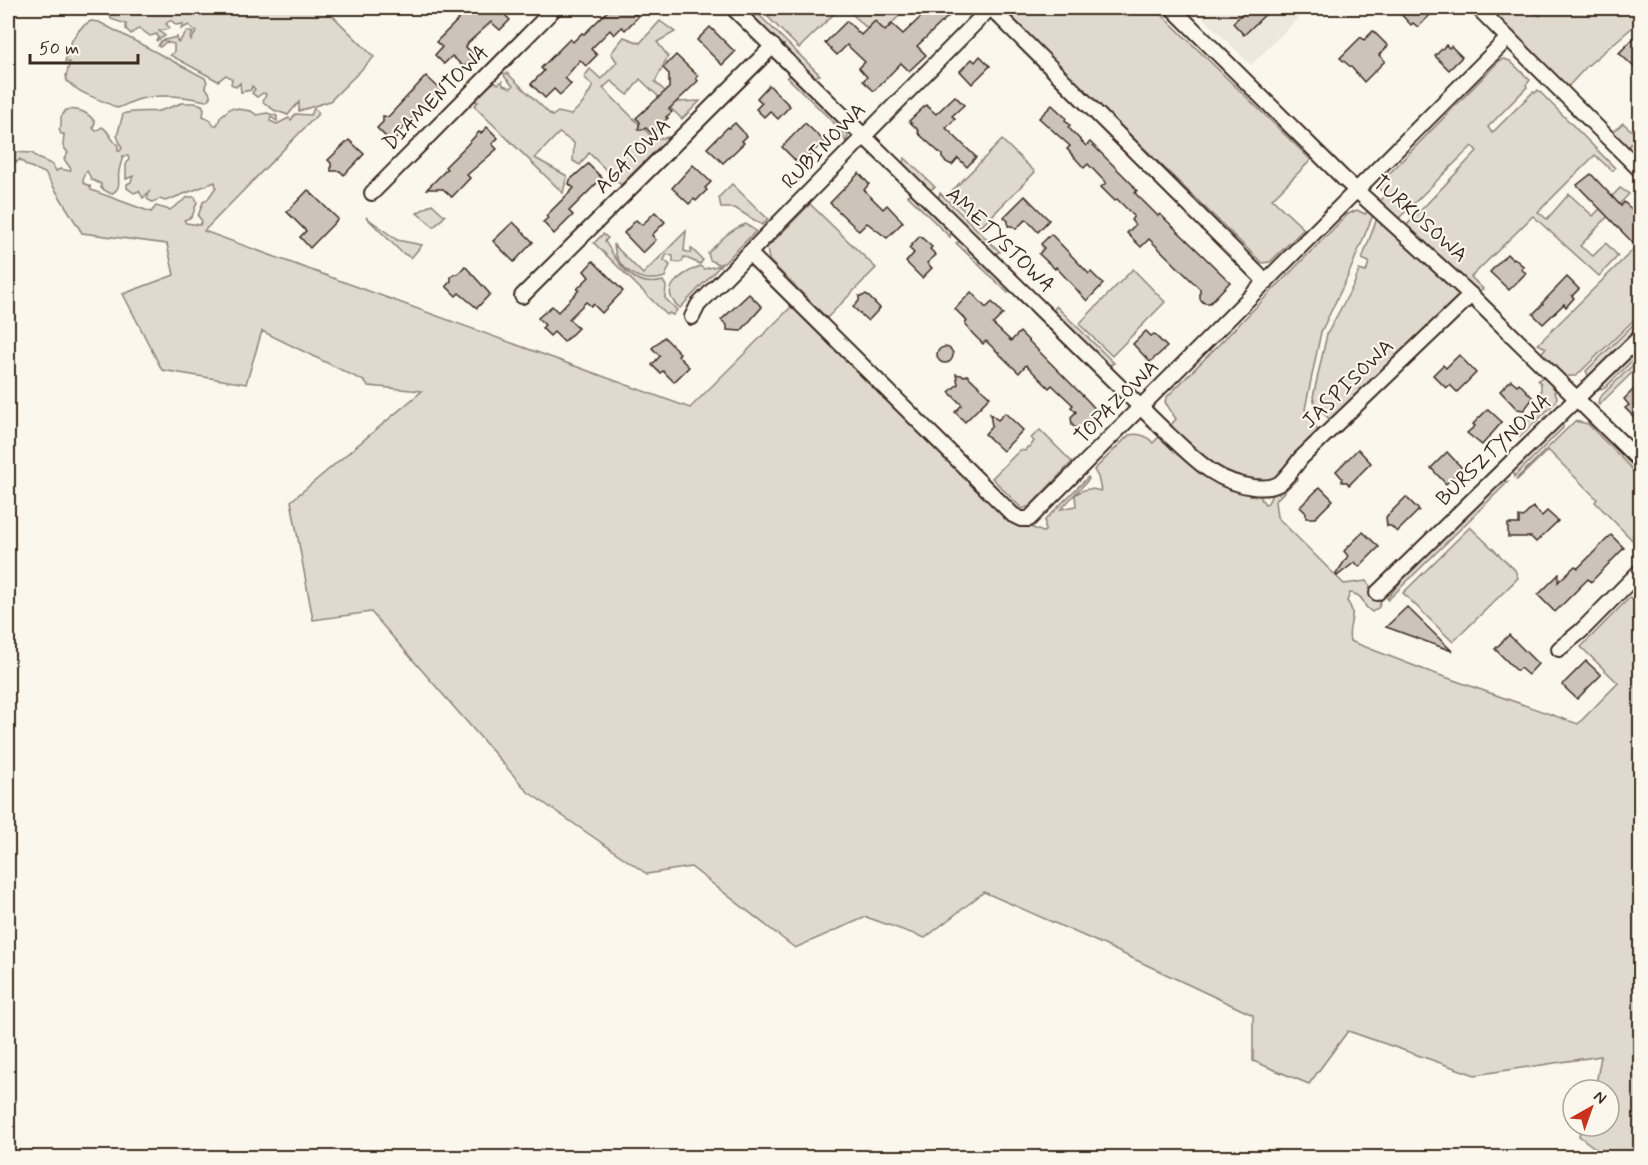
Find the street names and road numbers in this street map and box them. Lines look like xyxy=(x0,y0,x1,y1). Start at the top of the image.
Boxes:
street label: DIAMENTOWA xyxy=(377,39,495,157)
street label: RUBINOWA xyxy=(776,97,872,195)
street label: AGATOWA xyxy=(589,112,677,200)
street label: TURKUSOWA xyxy=(1366,169,1474,269)
street label: AMETYSTOWA xyxy=(939,181,1061,299)
street label: JASPISOWA xyxy=(1296,333,1400,435)
street label: TOPAZOWA xyxy=(1069,354,1165,450)
street label: BURSZTYNOWA xyxy=(1430,388,1558,512)

